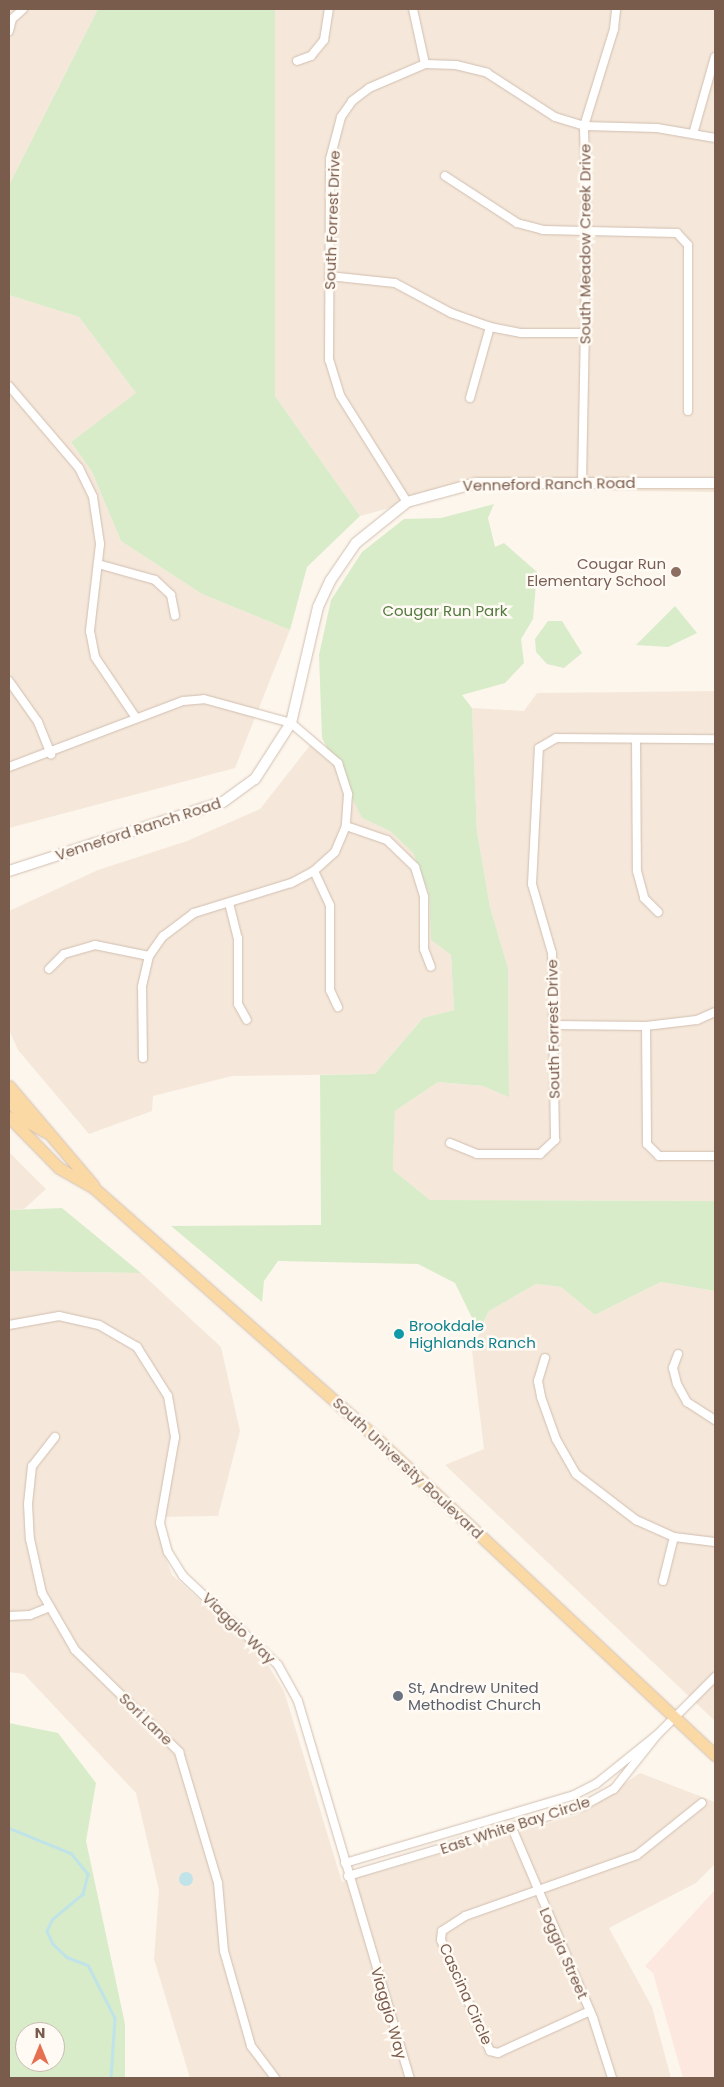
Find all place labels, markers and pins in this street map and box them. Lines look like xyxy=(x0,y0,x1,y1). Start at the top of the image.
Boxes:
place label: Cougar Run Elementary School xyxy=(527,554,666,589)
marker: Cougar Run Elementary School xyxy=(670,566,682,578)
place label: Brookdale Highlands Ranch xyxy=(409,1316,536,1351)
marker: Brookdale Highlands Ranch xyxy=(393,1328,405,1340)
place label: St, Andrew United Methodist Church xyxy=(408,1678,541,1713)
marker: St, Andrew United Methodist Church xyxy=(392,1690,404,1702)

